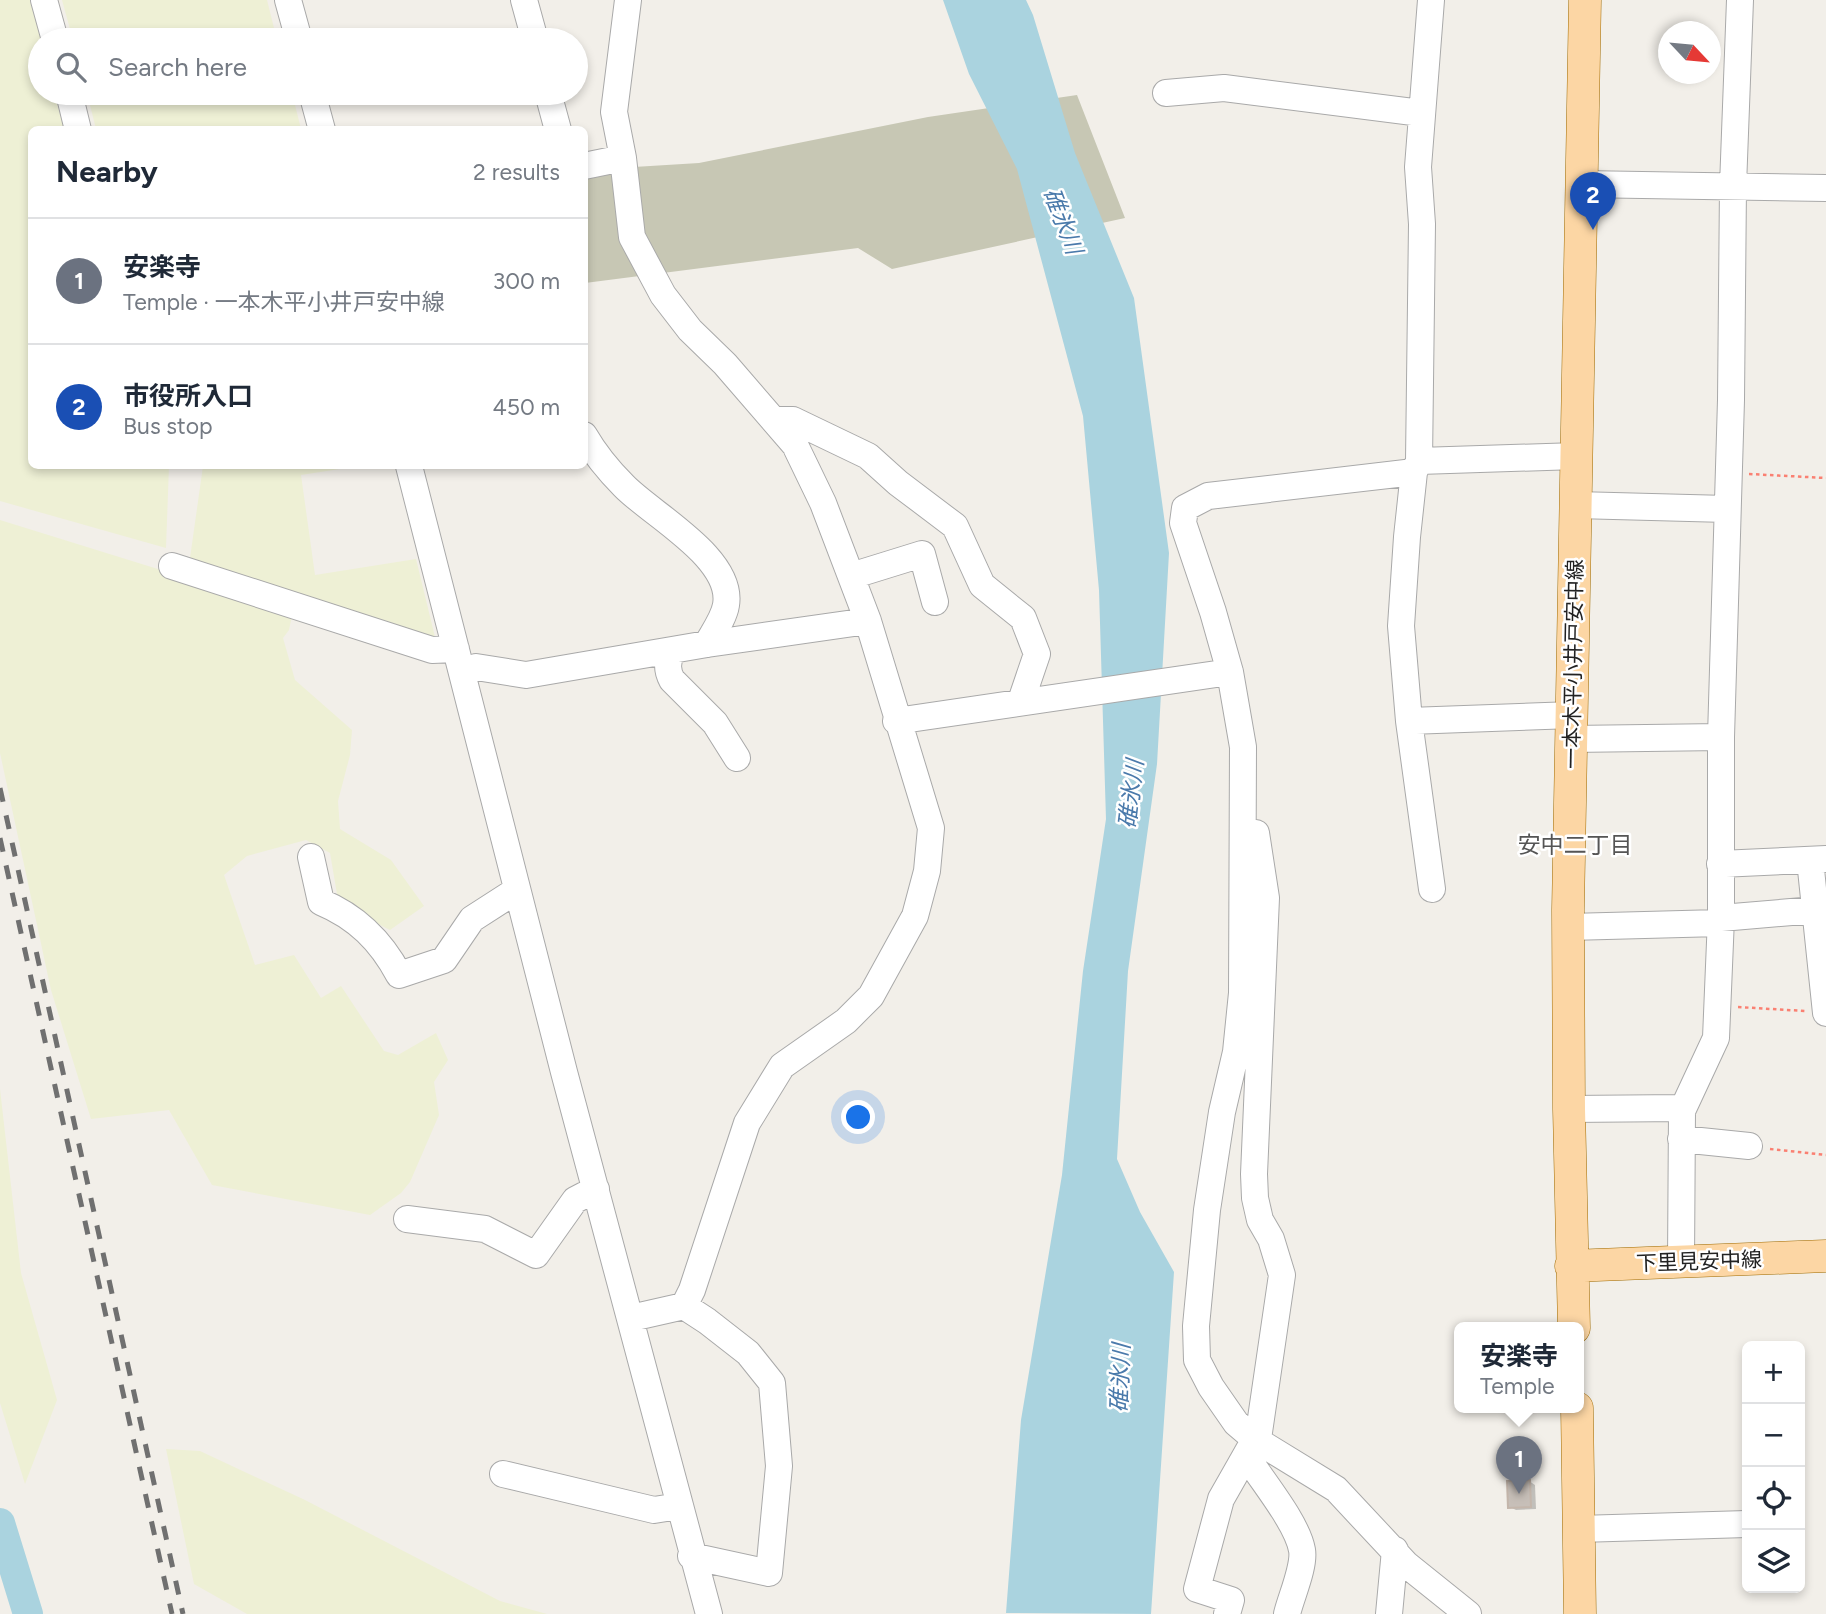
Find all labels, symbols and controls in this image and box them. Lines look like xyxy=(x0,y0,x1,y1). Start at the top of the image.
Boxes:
north arrow xyxy=(1658,21,1721,84)
search box xyxy=(28,28,588,105)
icon: search xyxy=(52,48,90,86)
text: Search here xyxy=(108,51,247,83)
text: Nearby xyxy=(56,153,158,190)
text: 2 results xyxy=(473,158,560,186)
pin: 2 xyxy=(1570,172,1616,230)
water label: 碓氷川 xyxy=(1038,184,1090,261)
text: 安楽寺 xyxy=(123,251,201,283)
text: 1 xyxy=(74,267,84,295)
text: 300 m xyxy=(493,267,560,295)
text: Temple · 一本木平小井戸安中線 xyxy=(123,288,445,316)
text: 市役所入口 xyxy=(123,380,253,412)
text: 2 xyxy=(72,393,86,421)
text: 450 m xyxy=(492,393,560,421)
text: Bus stop xyxy=(123,412,213,440)
street label: 一本木平小井戸安中線 xyxy=(1559,559,1587,769)
water label: 碓氷川 xyxy=(1113,755,1149,830)
district label: 安中二丁目 xyxy=(1518,831,1633,859)
your location xyxy=(841,1100,875,1134)
street label: 下里見安中線 xyxy=(1636,1246,1762,1276)
popup xyxy=(1454,1322,1584,1413)
water label: 碓氷川 xyxy=(1105,1340,1135,1413)
text: 安楽寺 xyxy=(1480,1340,1558,1372)
map controls xyxy=(1742,1341,1805,1593)
button: + xyxy=(1742,1341,1805,1404)
text: Temple xyxy=(1480,1372,1555,1400)
button: − xyxy=(1742,1404,1805,1467)
pin: 1 xyxy=(1496,1436,1542,1494)
button: locate xyxy=(1742,1467,1805,1530)
button: layers xyxy=(1742,1530,1805,1593)

